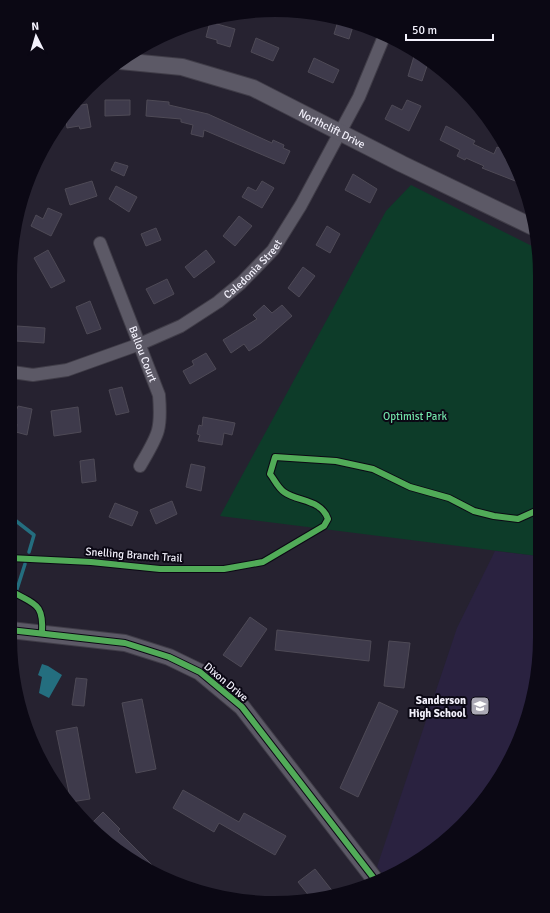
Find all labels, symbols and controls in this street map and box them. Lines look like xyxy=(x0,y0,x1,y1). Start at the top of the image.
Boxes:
north arrow xyxy=(16,16,56,56)
scale bar xyxy=(406,16,493,42)
text: N xyxy=(31,20,40,33)
text: 50 m xyxy=(412,23,437,38)
street label: Northclift Drive xyxy=(297,106,367,151)
street label: Caledonia Street xyxy=(221,237,285,301)
street label: Ballou Court xyxy=(126,324,160,384)
park label: Optimist Park xyxy=(383,410,447,423)
street label: Snelling Branch Trail xyxy=(85,545,183,565)
street label: Dixon Drive xyxy=(201,660,251,704)
place label: Sanderson High School xyxy=(409,694,467,720)
school or university icon: Sanderson High School xyxy=(469,695,491,717)

